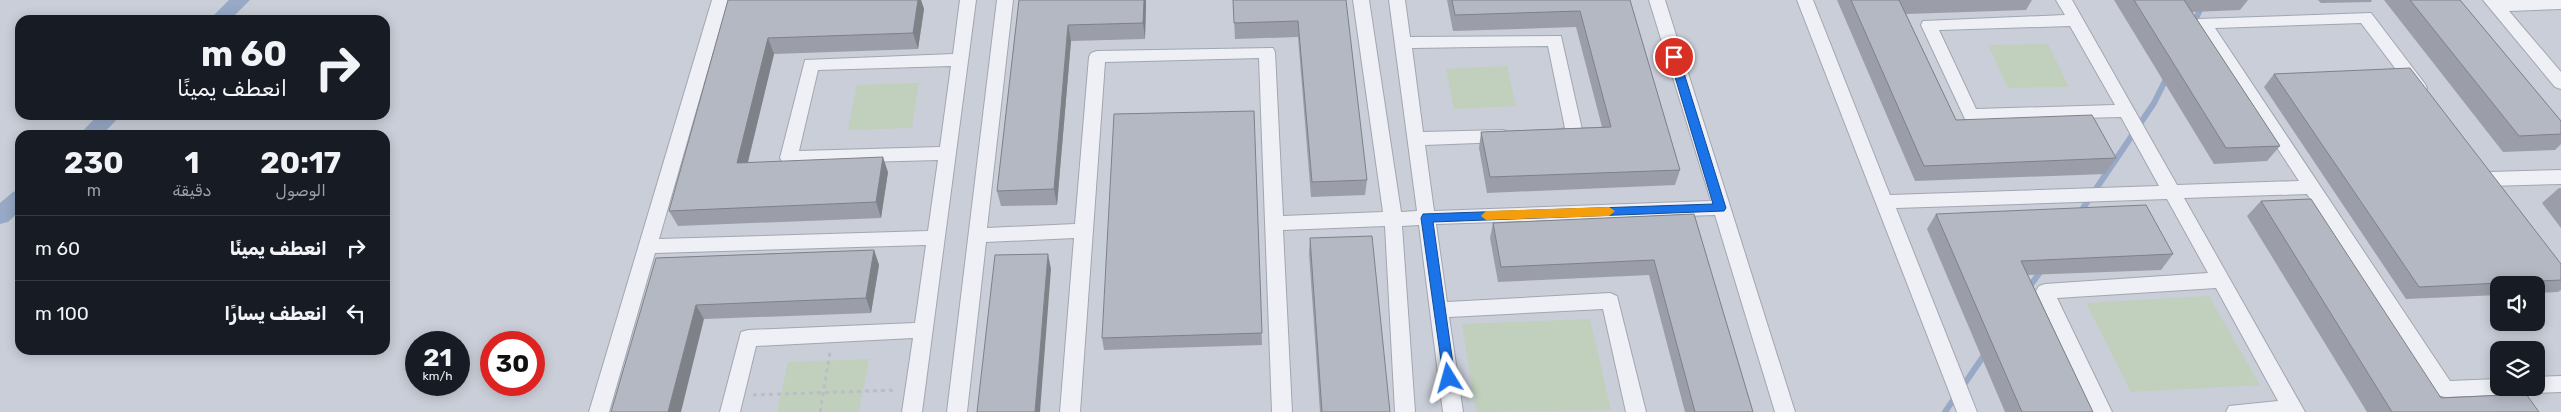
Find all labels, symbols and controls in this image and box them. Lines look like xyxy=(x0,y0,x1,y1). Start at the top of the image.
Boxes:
text: 60 m xyxy=(201,33,287,75)
icon: right xyxy=(305,35,370,100)
pin xyxy=(1653,36,1695,78)
icon: arrive xyxy=(1660,43,1688,71)
text: انعطف يمينًا xyxy=(177,75,287,102)
text: 230 xyxy=(64,145,124,181)
text: 1 xyxy=(184,145,199,181)
text: 20:17 xyxy=(260,145,341,181)
text: m xyxy=(87,181,101,200)
text: دقيقة xyxy=(173,181,211,200)
text: الوصول xyxy=(275,181,326,200)
icon: right xyxy=(342,234,370,262)
text: 60 m xyxy=(35,237,80,260)
text: انعطف يمينًا xyxy=(230,237,327,260)
map controls xyxy=(2490,276,2545,396)
button: sound xyxy=(2490,276,2545,331)
icon: left xyxy=(342,299,370,327)
text: 100 m xyxy=(35,302,89,325)
text: انعطف يسارًا xyxy=(224,302,327,325)
speed limit sign: 30 xyxy=(480,331,545,396)
button: layers xyxy=(2490,341,2545,396)
text: 21 xyxy=(423,343,452,372)
position arrow xyxy=(1422,351,1474,403)
text: km/h xyxy=(423,369,452,383)

